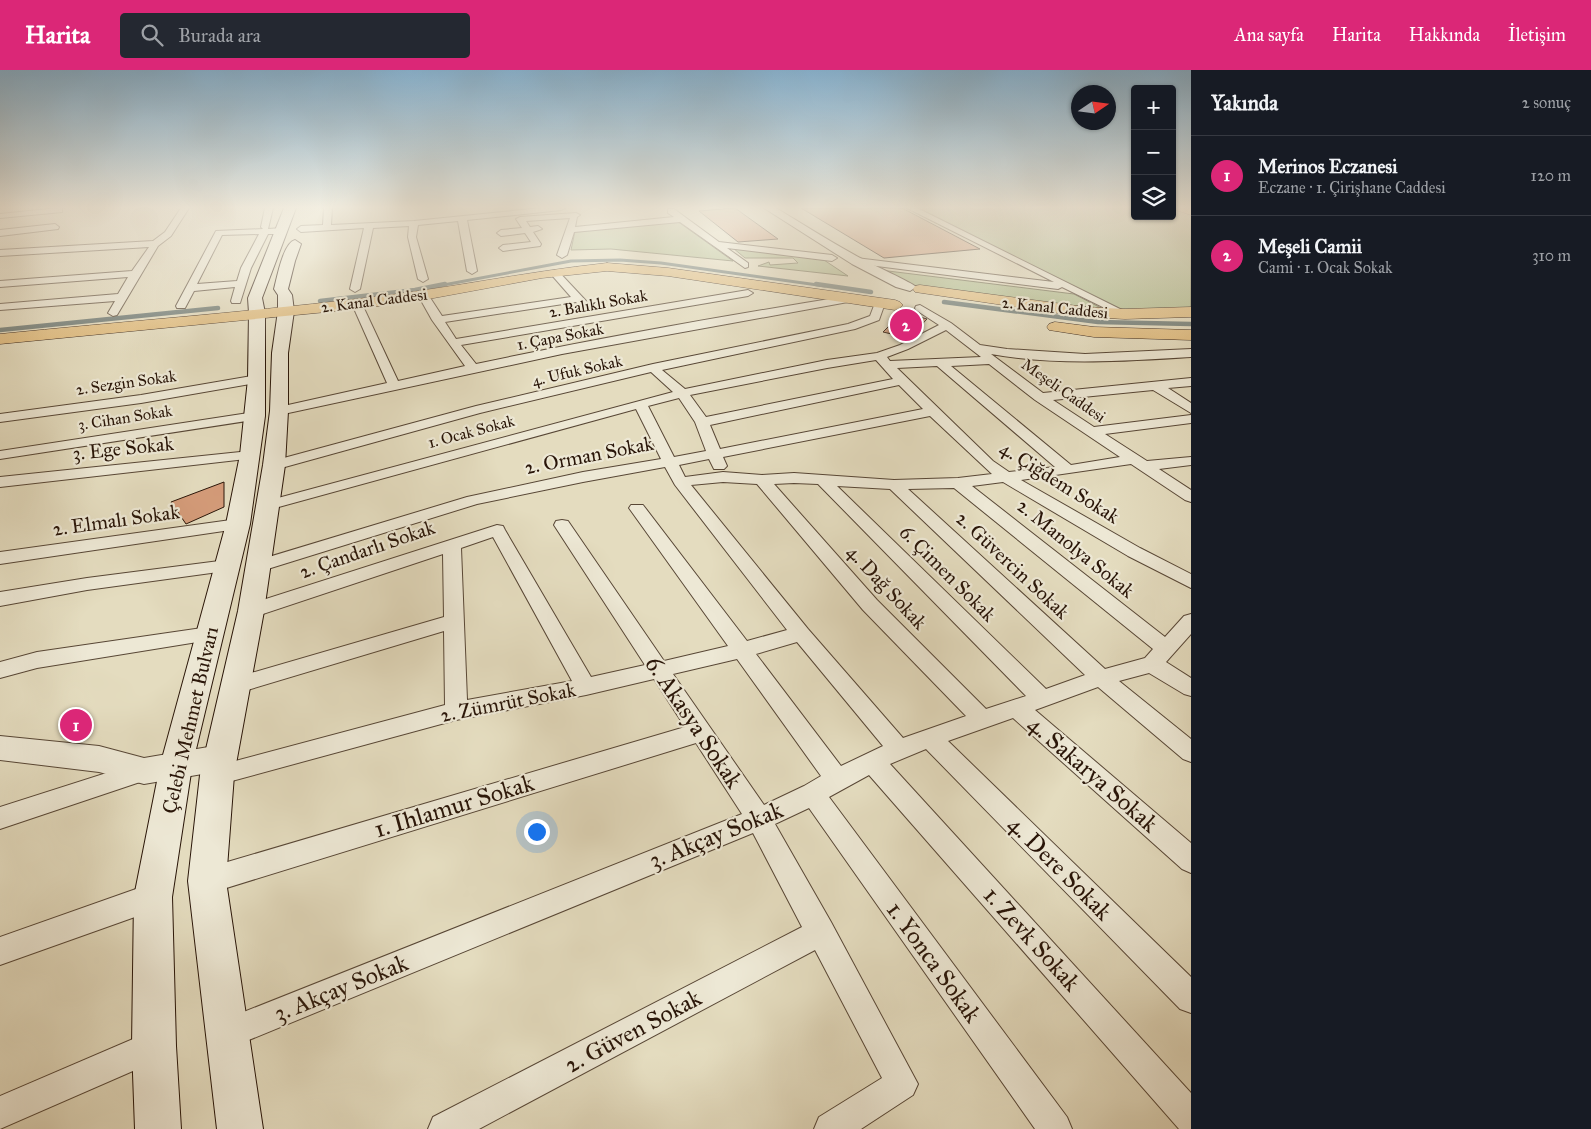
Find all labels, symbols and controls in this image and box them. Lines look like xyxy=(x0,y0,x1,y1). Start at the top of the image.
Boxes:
search box xyxy=(120,13,470,58)
text: Harita xyxy=(25,20,90,50)
icon: search xyxy=(138,21,166,49)
text: Burada ara xyxy=(178,24,261,47)
text: Ana sayfa xyxy=(1235,24,1304,46)
text: Harita xyxy=(1332,24,1381,46)
text: Hakkında xyxy=(1409,24,1480,46)
text: İletişim xyxy=(1508,24,1566,46)
north arrow xyxy=(1071,85,1116,130)
map controls xyxy=(1131,85,1176,220)
button: + xyxy=(1131,85,1176,130)
text: Yakında xyxy=(1211,90,1278,116)
text: 2 sonuç xyxy=(1522,93,1571,112)
button: − xyxy=(1131,130,1176,175)
text: Merinos Eczanesi xyxy=(1258,155,1397,178)
text: 1 xyxy=(1224,166,1230,185)
text: 120 m xyxy=(1531,166,1571,185)
button: layers xyxy=(1131,175,1176,220)
text: Eczane · 1. Çirişhane Caddesi xyxy=(1258,178,1446,197)
text: Meşeli Camii xyxy=(1258,235,1362,258)
text: 2 xyxy=(1223,246,1231,265)
text: 310 m xyxy=(1532,246,1571,265)
text: Cami · 1. Ocak Sokak xyxy=(1258,258,1392,277)
street label: 2. Kanal Caddesi xyxy=(320,284,429,316)
street label: 2. Balıklı Sokak xyxy=(547,285,649,321)
street label: 2. Kanal Caddesi xyxy=(1001,292,1110,323)
pin: 2 xyxy=(890,306,922,344)
street label: 1. Çapa Sokak xyxy=(515,319,606,354)
street label: 4. Ufuk Sokak xyxy=(530,351,625,390)
street label: Meşeli Caddesi xyxy=(1018,354,1110,427)
street label: 2. Sezgin Sokak xyxy=(75,366,178,400)
street label: 3. Cihan Sokak xyxy=(77,401,174,434)
street label: 1. Ocak Sokak xyxy=(426,411,517,452)
street label: 3. Ege Sokak xyxy=(71,431,175,466)
street label: 2. Orman Sokak xyxy=(523,431,656,479)
street label: 4. Çiğdem Sokak xyxy=(995,436,1125,530)
street label: 2. Manolya Sokak xyxy=(1012,493,1140,603)
street label: 2. Elmalı Sokak xyxy=(51,499,182,541)
street label: 2. Güvercin Sokak xyxy=(951,506,1075,624)
street label: 2. Çandarlı Sokak xyxy=(296,514,438,583)
street label: 6. Çimen Sokak xyxy=(895,520,1002,627)
street label: 4. Dağ Sokak xyxy=(841,540,933,635)
street label: Çelebi Mehmet Bulvarı xyxy=(157,624,223,816)
street label: 6. Akasya Sokak xyxy=(639,650,750,795)
street label: 2. Zümrüt Sokak xyxy=(438,677,578,727)
pin: 1 xyxy=(60,706,92,744)
street label: 4. Sakarya Sokak xyxy=(1022,709,1165,839)
street label: 1. Ihlamur Sokak xyxy=(371,767,538,844)
street label: 3. Akçay Sokak xyxy=(645,794,788,875)
street label: 4. Dere Sokak xyxy=(1002,810,1119,927)
your location xyxy=(524,819,550,845)
street label: 1. Zevk Sokak xyxy=(977,880,1087,998)
street label: 1. Yonca Sokak xyxy=(880,896,988,1029)
street label: 3. Akçay Sokak xyxy=(270,947,413,1028)
street label: 2. Güven Sokak xyxy=(560,982,707,1080)

